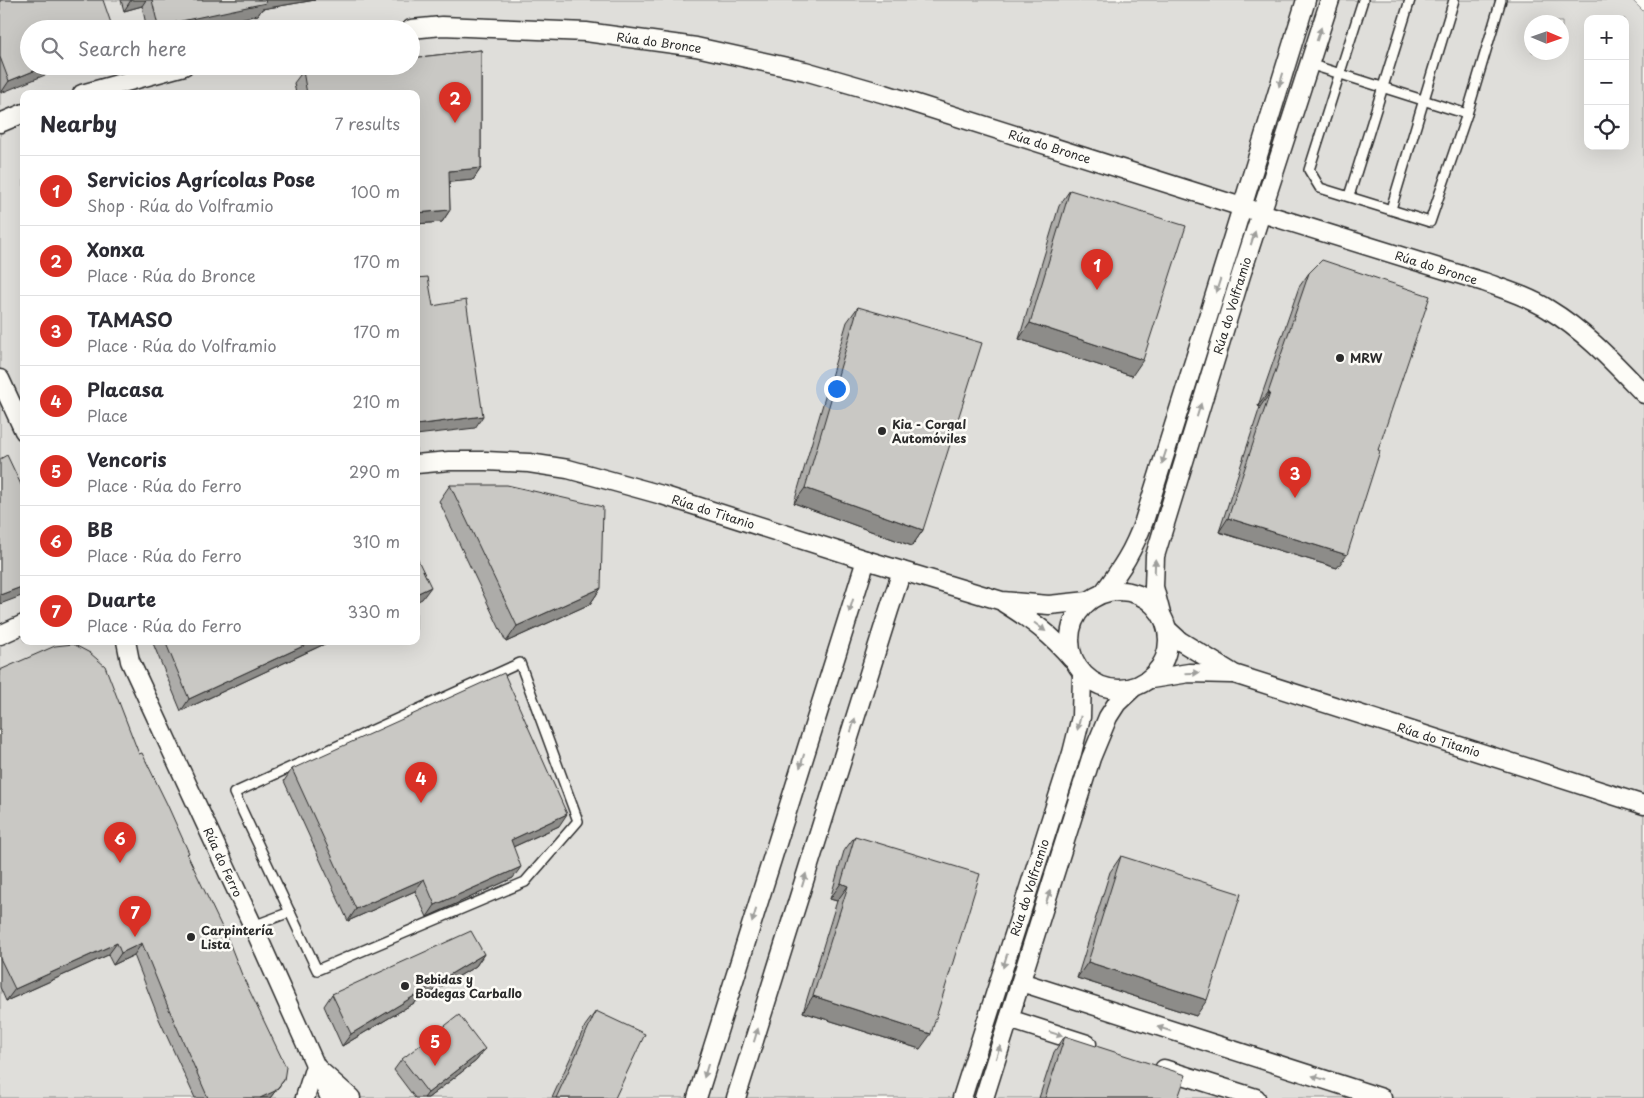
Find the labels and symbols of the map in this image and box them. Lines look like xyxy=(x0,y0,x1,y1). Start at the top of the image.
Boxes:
north arrow xyxy=(1524,15,1569,60)
one-way arrow xyxy=(1316,26,1323,41)
street label: Rúa do Bronce xyxy=(615,27,704,57)
one-way arrow xyxy=(1277,73,1285,88)
pin: 2 xyxy=(439,82,471,123)
street label: Rúa do Bronce xyxy=(1006,125,1094,168)
one-way arrow xyxy=(1250,231,1257,246)
street label: Rúa do Bronce xyxy=(1393,246,1480,289)
pin: 1 xyxy=(1081,249,1113,290)
street label: Rúa do Volframio xyxy=(1208,254,1255,356)
one-way arrow xyxy=(1214,278,1222,293)
place label: MRW xyxy=(1350,349,1383,367)
marker: MRW xyxy=(1334,352,1346,364)
your location xyxy=(824,376,850,402)
one-way arrow xyxy=(1196,402,1204,417)
place label: Kia - Corgal Automóviles xyxy=(892,415,966,447)
marker: Kia - Corgal Automóviles xyxy=(876,425,888,437)
one-way arrow xyxy=(1160,450,1167,465)
pin: 3 xyxy=(1279,457,1311,498)
street label: Rúa do Titanio xyxy=(669,490,757,533)
one-way arrow xyxy=(1151,558,1159,574)
one-way arrow xyxy=(846,599,854,614)
one-way arrow xyxy=(1033,621,1046,632)
one-way arrow xyxy=(1184,669,1200,677)
one-way arrow xyxy=(1075,715,1083,731)
one-way arrow xyxy=(850,717,857,732)
street label: Rúa do Titanio xyxy=(1395,718,1483,761)
one-way arrow xyxy=(798,754,806,769)
pin: 4 xyxy=(405,762,437,803)
pin: 6 xyxy=(104,822,136,863)
street label: Rúa do Ferro xyxy=(199,824,247,900)
street label: Rúa do Volframio xyxy=(1005,836,1053,938)
one-way arrow xyxy=(801,872,809,887)
one-way arrow xyxy=(1044,889,1052,904)
pin: 7 xyxy=(119,896,151,937)
one-way arrow xyxy=(749,909,757,924)
place label: Carpintería Lista xyxy=(201,921,274,953)
marker: Carpintería Lista xyxy=(185,931,197,943)
one-way arrow xyxy=(1001,954,1008,969)
place label: Bebidas y Bodegas Carballo xyxy=(415,970,522,1002)
marker: Bebidas y Bodegas Carballo xyxy=(399,980,411,992)
pin: 5 xyxy=(419,1025,451,1066)
one-way arrow xyxy=(1156,1025,1171,1033)
one-way arrow xyxy=(752,1027,760,1042)
one-way arrow xyxy=(1048,1031,1063,1038)
one-way arrow xyxy=(995,1044,1003,1059)
one-way arrow xyxy=(701,1064,709,1079)
one-way arrow xyxy=(1311,1074,1326,1082)

